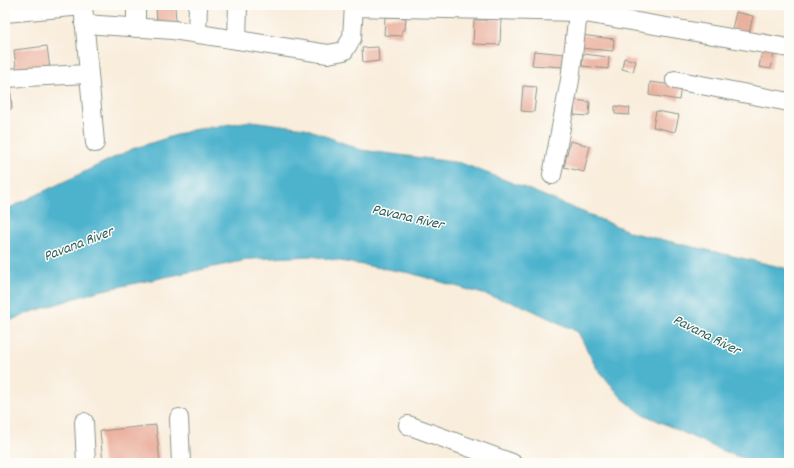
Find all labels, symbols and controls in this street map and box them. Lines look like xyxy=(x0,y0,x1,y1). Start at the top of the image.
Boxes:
water label: Pavana River xyxy=(370,199,447,237)
water label: Pavana River xyxy=(41,221,118,268)
water label: Pavana River xyxy=(669,309,745,363)

